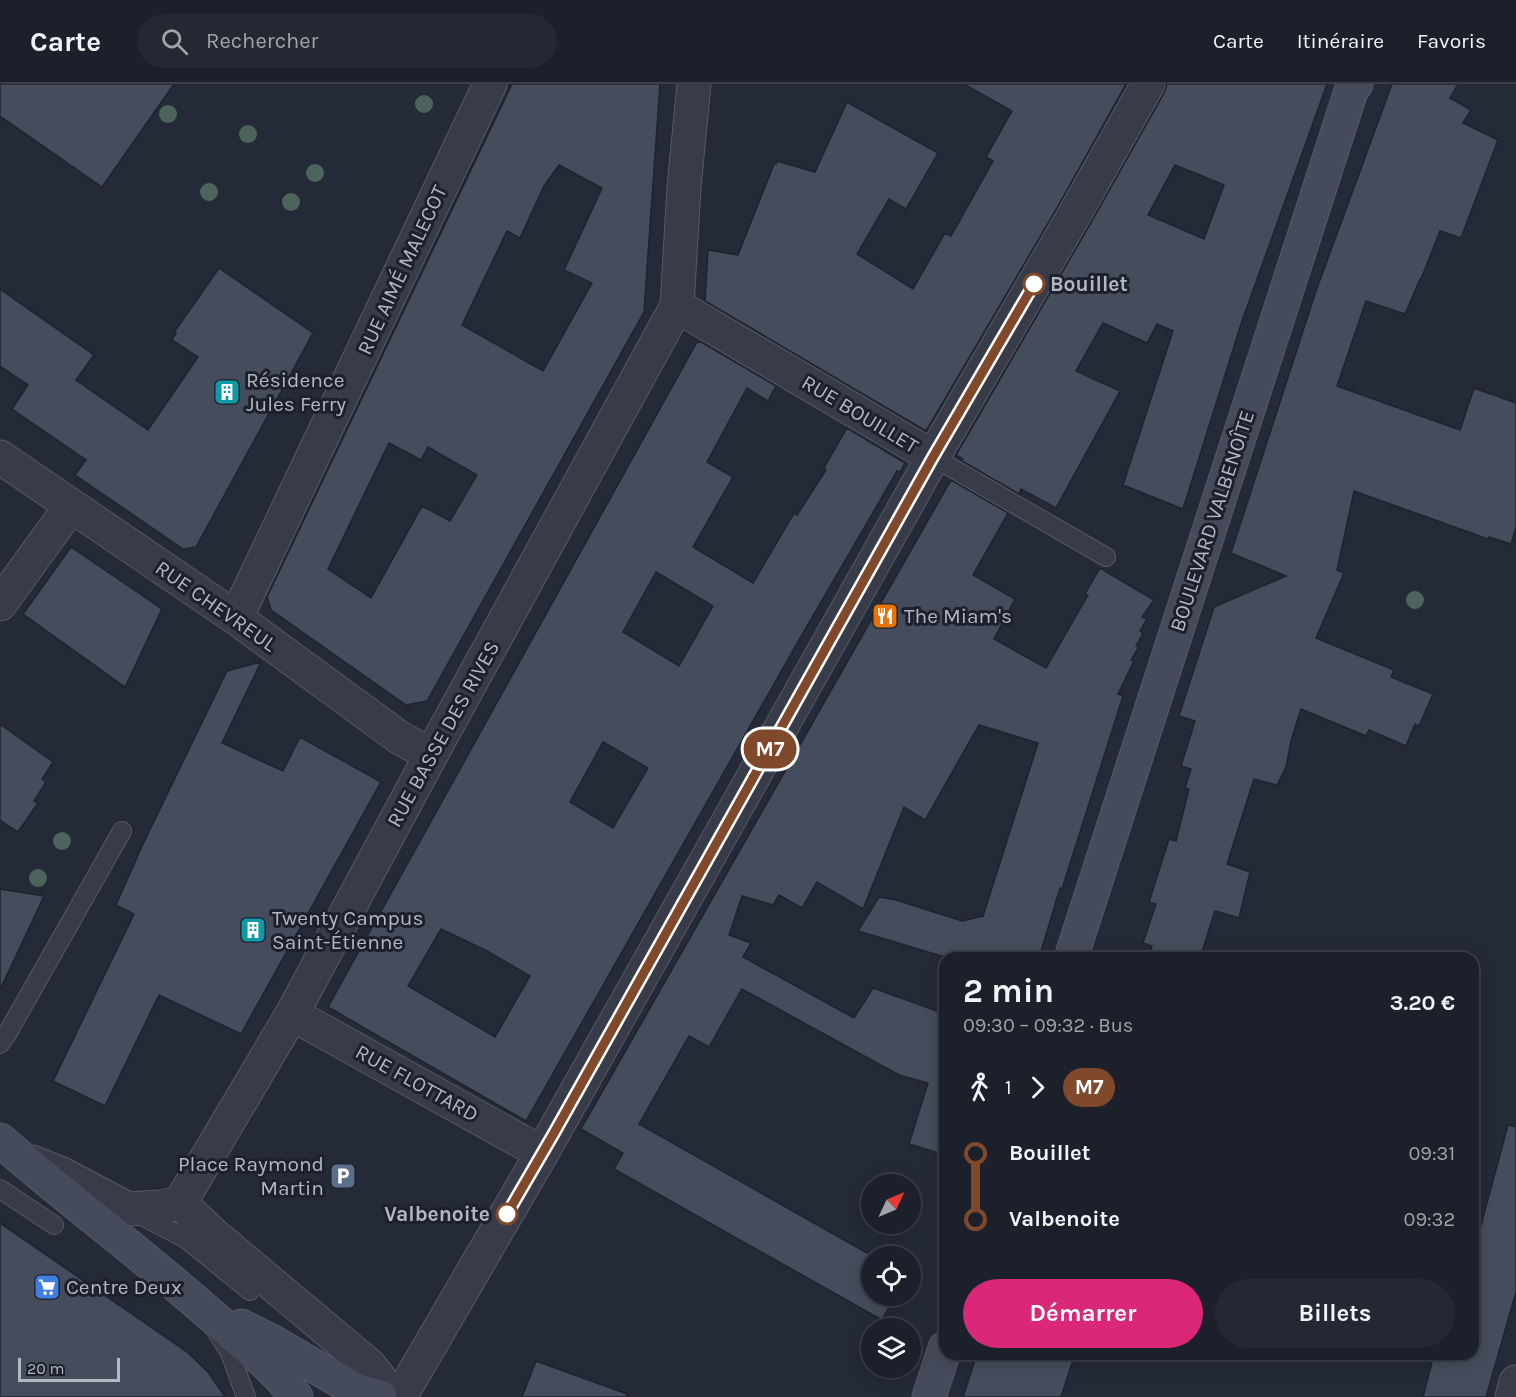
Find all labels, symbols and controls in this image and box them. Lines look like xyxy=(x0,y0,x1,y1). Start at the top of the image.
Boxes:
search box xyxy=(137,14,557,68)
text: Carte xyxy=(30,25,101,58)
icon: search xyxy=(158,25,191,58)
text: Rechercher xyxy=(206,28,319,54)
text: Carte xyxy=(1213,29,1264,53)
text: Itinéraire xyxy=(1297,29,1384,53)
text: Favoris xyxy=(1417,29,1486,53)
street label: RUE AIMÉ MALECOT xyxy=(352,181,452,359)
place label: Bouillet xyxy=(1050,272,1128,296)
marker: Bouillet xyxy=(1023,273,1045,295)
place label: Résidence Jules Ferry xyxy=(246,368,346,416)
street label: RUE BOUILLET xyxy=(797,370,923,458)
building icon: Résidence Jules Ferry xyxy=(212,377,242,407)
street label: BOULEVARD VALBENOÎTE xyxy=(1165,408,1259,634)
street label: RUE CHEVREUL xyxy=(151,555,281,657)
restaurant icon: The Miam's xyxy=(870,601,900,631)
place label: The Miam's xyxy=(904,604,1012,628)
street label: RUE BASSE DES RIVES xyxy=(382,637,504,831)
line badge: M7 xyxy=(743,730,797,768)
text: M7 xyxy=(756,737,784,761)
place label: Twenty Campus Saint-Étienne xyxy=(272,906,423,954)
building icon: Twenty Campus Saint-Étienne xyxy=(238,915,268,945)
text: 2 min xyxy=(963,972,1054,1010)
text: 3.20 € xyxy=(1390,990,1455,1016)
text: 09:30 – 09:32 · Bus xyxy=(963,1014,1133,1037)
street label: RUE FLOTTARD xyxy=(351,1039,483,1127)
icon: walk xyxy=(963,1071,996,1104)
icon: forward xyxy=(1021,1071,1054,1104)
text: M7 xyxy=(1075,1075,1103,1099)
text: 1 xyxy=(1005,1076,1012,1099)
text: Bouillet xyxy=(1009,1140,1090,1166)
text: 09:31 xyxy=(1409,1142,1455,1165)
place label: Place Raymond Martin xyxy=(178,1152,324,1200)
parking icon: Place Raymond Martin xyxy=(328,1161,358,1191)
north arrow xyxy=(861,1174,921,1234)
map controls xyxy=(861,1174,921,1378)
place label: Valbenoite xyxy=(384,1202,490,1226)
marker: Valbenoite xyxy=(496,1203,518,1225)
text: Valbenoite xyxy=(1009,1206,1120,1232)
text: 09:32 xyxy=(1404,1208,1455,1231)
button: locate xyxy=(861,1246,921,1306)
supermarket icon: Centre Deux xyxy=(32,1272,62,1302)
place label: Centre Deux xyxy=(66,1275,182,1299)
button: Démarrer xyxy=(963,1279,1203,1348)
button: Billets xyxy=(1215,1279,1455,1348)
button: layers xyxy=(861,1318,921,1378)
scale bar xyxy=(18,1355,120,1382)
text: 20 m xyxy=(27,1359,65,1378)

